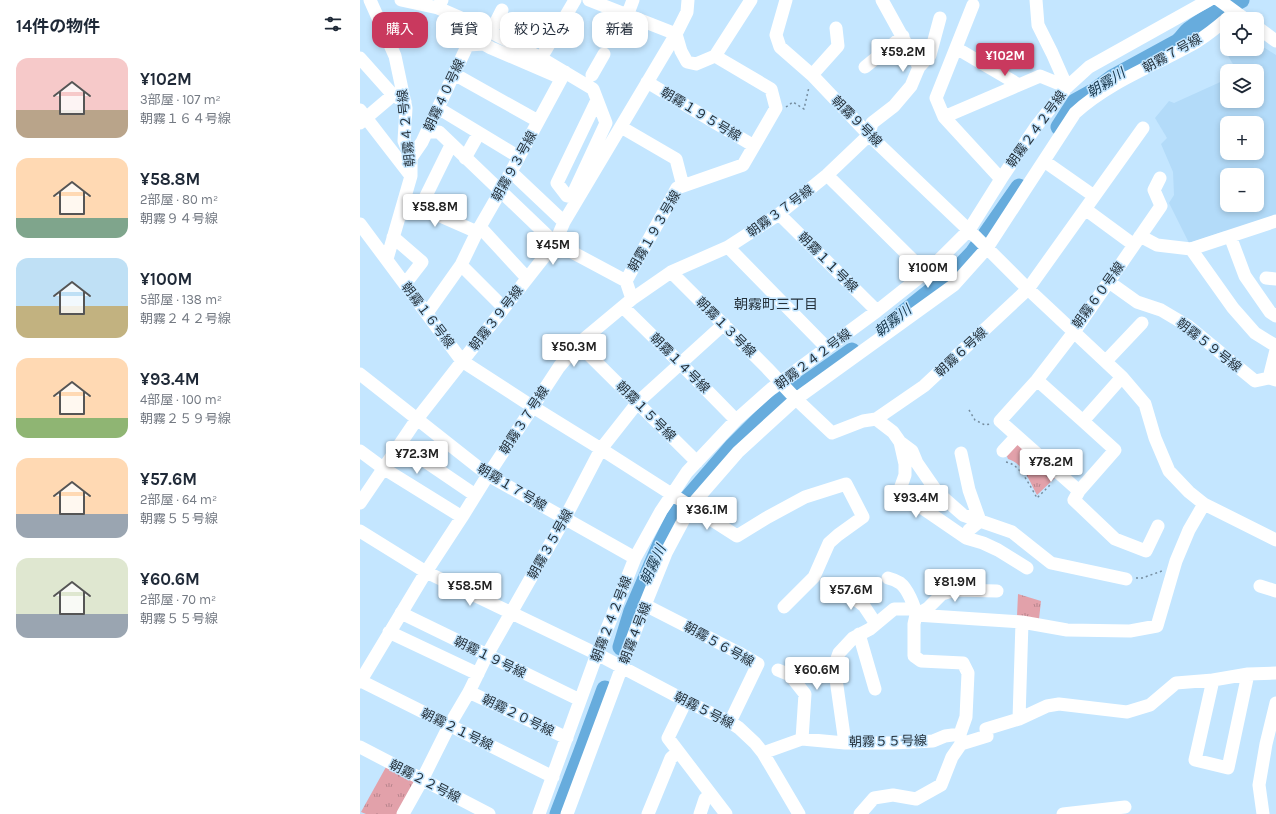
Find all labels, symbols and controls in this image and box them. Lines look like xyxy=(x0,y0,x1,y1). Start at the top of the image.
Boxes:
chip: 購入 xyxy=(372,12,428,48)
chip: 賃貸 xyxy=(436,12,492,48)
chip: 絞り込み xyxy=(500,12,584,48)
chip: 新着 xyxy=(592,12,648,48)
map controls xyxy=(1220,12,1264,212)
button: locate xyxy=(1220,12,1264,56)
icon: filters xyxy=(322,13,344,35)
text: 14件の物件 xyxy=(16,16,100,36)
street label: 朝霧７号線 xyxy=(1140,31,1204,75)
pin: ¥59.2M xyxy=(870,39,936,73)
pin: ¥102M xyxy=(977,43,1033,77)
text: ¥59.2M xyxy=(880,44,926,59)
text: ¥102M xyxy=(985,48,1025,63)
street label: 朝霧４０号線 xyxy=(421,56,467,134)
water label: 朝霧川 xyxy=(1084,64,1130,101)
button: layers xyxy=(1220,64,1264,108)
text: ¥102M xyxy=(140,69,192,89)
icon: home xyxy=(48,74,96,122)
street label: 朝霧１９５号線 xyxy=(658,84,744,144)
street label: 朝霧４２号線 xyxy=(394,88,418,168)
street label: 朝霧２４２号線 xyxy=(1003,88,1069,170)
text: 3部屋 · 107 m² xyxy=(140,92,221,107)
street label: 朝霧９号線 xyxy=(829,93,885,149)
text: 朝霧１６４号線 xyxy=(140,111,231,126)
button: + xyxy=(1220,116,1264,160)
street label: 朝霧９３号線 xyxy=(489,128,539,204)
button: − xyxy=(1220,168,1264,212)
text: ¥58.8M xyxy=(140,169,200,189)
icon: home xyxy=(48,174,96,222)
street label: 朝霧３７号線 xyxy=(744,182,816,240)
street label: 朝霧１９３号線 xyxy=(625,188,683,274)
text: 2部屋 · 80 m² xyxy=(140,192,218,207)
pin: ¥58.8M xyxy=(402,194,468,228)
text: ¥58.8M xyxy=(412,199,458,214)
text: 朝霧９４号線 xyxy=(140,211,218,226)
street label: 朝霧１１号線 xyxy=(795,229,861,295)
pin: ¥45M xyxy=(529,232,577,266)
text: ¥45M xyxy=(536,237,570,252)
pin: ¥100M xyxy=(900,255,956,289)
street label: 朝霧６０号線 xyxy=(1069,259,1127,331)
text: ¥100M xyxy=(908,260,948,275)
text: ¥100M xyxy=(140,269,192,289)
icon: home xyxy=(48,274,96,322)
street label: 朝霧１６号線 xyxy=(399,279,457,351)
street label: 朝霧３９号線 xyxy=(466,283,526,353)
text: 5部屋 · 138 m² xyxy=(140,292,222,307)
street label: 朝霧１３号線 xyxy=(693,294,759,360)
district label: 朝霧町三丁目 xyxy=(734,296,818,313)
water label: 朝霧川 xyxy=(871,300,916,341)
text: 朝霧２４２号線 xyxy=(140,311,231,326)
street label: 朝霧５９号線 xyxy=(1174,315,1244,375)
street label: 朝霧６号線 xyxy=(932,324,990,380)
street label: 朝霧２４２号線 xyxy=(772,326,854,392)
street label: 朝霧１４号線 xyxy=(647,330,713,396)
pin: ¥50.3M xyxy=(541,334,607,368)
text: ¥50.3M xyxy=(551,339,597,354)
text: ¥93.4M xyxy=(140,369,200,389)
icon: home xyxy=(48,374,96,422)
street label: 朝霧１５号線 xyxy=(613,378,679,444)
street label: 朝霧３７号線 xyxy=(496,383,552,457)
text: 4部屋 · 100 m² xyxy=(140,392,222,407)
text: 朝霧２５９号線 xyxy=(140,411,231,426)
pin: ¥72.3M xyxy=(384,441,450,475)
text: ¥72.3M xyxy=(395,446,439,461)
pin: ¥78.2M xyxy=(1018,449,1084,483)
text: ¥78.2M xyxy=(1029,454,1073,469)
street label: 朝霧１７号線 xyxy=(475,460,549,514)
text: ¥57.6M xyxy=(140,469,197,489)
icon: home xyxy=(48,474,96,522)
pin: ¥93.4M xyxy=(883,485,949,519)
text: ¥93.4M xyxy=(893,490,939,505)
text: 2部屋 · 64 m² xyxy=(140,492,217,507)
pin: ¥36.1M xyxy=(674,497,740,531)
text: ¥36.1M xyxy=(686,502,728,517)
street label: 朝霧３５号線 xyxy=(525,506,575,582)
text: 朝霧５５号線 xyxy=(140,511,218,526)
water label: 朝霧川 xyxy=(636,541,670,588)
text: ¥60.6M xyxy=(140,569,200,589)
pin: ¥81.9M xyxy=(922,569,988,603)
pin: ¥58.5M xyxy=(437,573,503,607)
icon: home xyxy=(48,574,96,622)
street label: 朝霧２４２号線 xyxy=(588,574,634,664)
text: ¥81.9M xyxy=(934,574,976,589)
pin: ¥57.6M xyxy=(818,577,884,611)
text: ¥58.5M xyxy=(447,578,493,593)
text: ¥57.6M xyxy=(829,582,873,597)
text: 2部屋 · 70 m² xyxy=(140,592,216,607)
street label: 朝霧４号線 xyxy=(616,600,654,666)
text: 朝霧５５号線 xyxy=(140,611,218,626)
street label: 朝霧５６号線 xyxy=(681,619,757,669)
street label: 朝霧１９号線 xyxy=(452,633,528,681)
pin: ¥60.6M xyxy=(784,657,850,691)
text: ¥60.6M xyxy=(794,662,840,677)
street label: 朝霧５号線 xyxy=(672,689,736,731)
street label: 朝霧２０号線 xyxy=(480,691,556,739)
street label: 朝霧２１号線 xyxy=(419,705,495,753)
street label: 朝霧５５号線 xyxy=(849,733,927,749)
street label: 朝霧２２号線 xyxy=(387,757,463,805)

